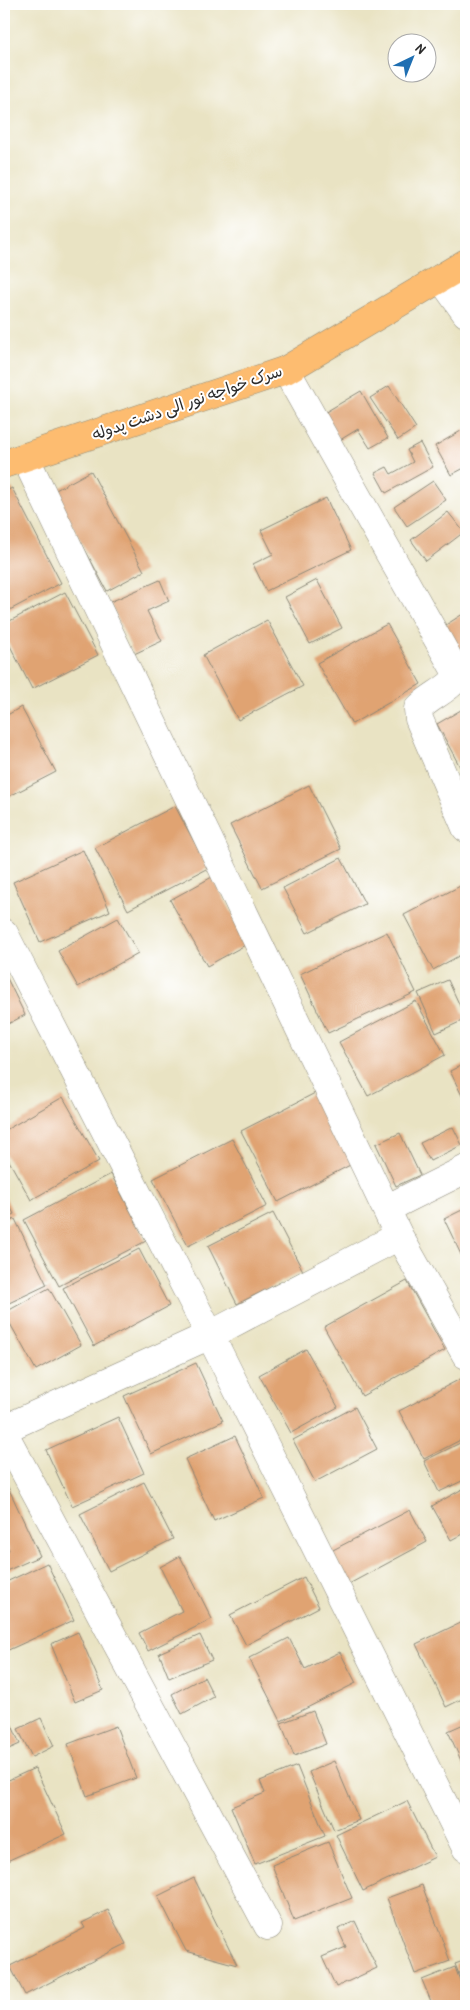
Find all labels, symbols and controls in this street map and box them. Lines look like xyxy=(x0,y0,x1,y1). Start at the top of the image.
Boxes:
north arrow xyxy=(388,32,438,82)
text: N xyxy=(412,39,431,58)
street label: سرک خواجه نور الی دشت پدوله xyxy=(89,359,285,445)

